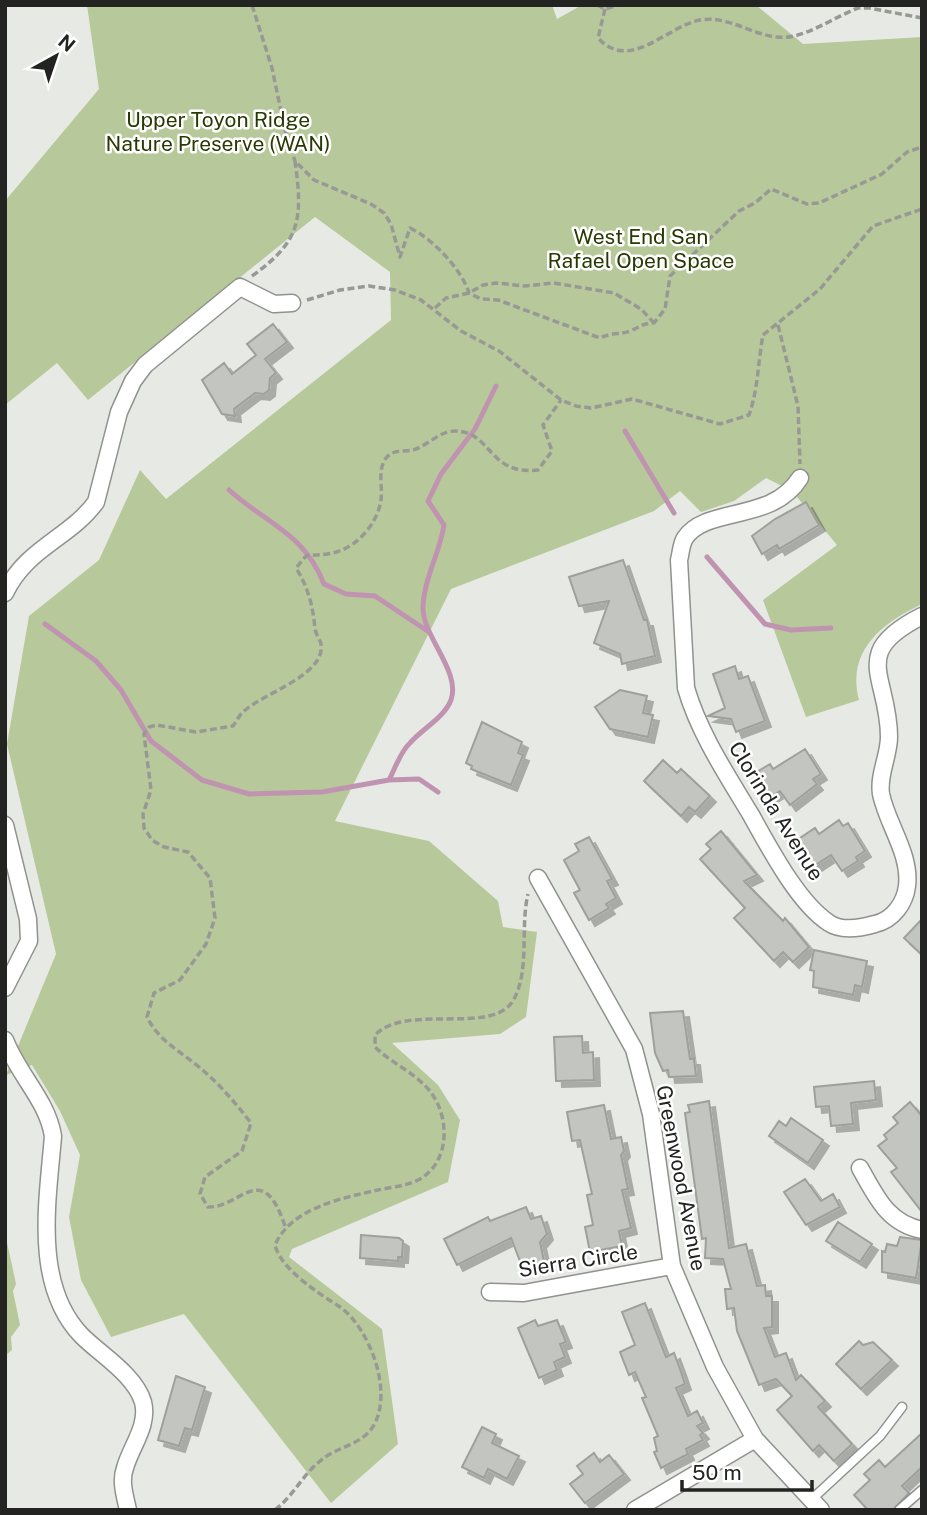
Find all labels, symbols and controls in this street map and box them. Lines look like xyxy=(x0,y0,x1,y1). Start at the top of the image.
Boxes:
north arrow xyxy=(21,21,91,91)
text: N xyxy=(54,30,80,56)
park label: Upper Toyon Ridge Nature Preserve (WAN) xyxy=(106,107,330,156)
park label: West End San Rafael Open Space xyxy=(548,224,734,273)
street label: Clorinda Avenue xyxy=(724,737,829,885)
street label: Greenwood Avenue xyxy=(651,1083,712,1273)
street label: Sierra Circle xyxy=(516,1239,640,1282)
scale bar xyxy=(682,1448,811,1492)
text: 50 m xyxy=(692,1460,742,1485)

